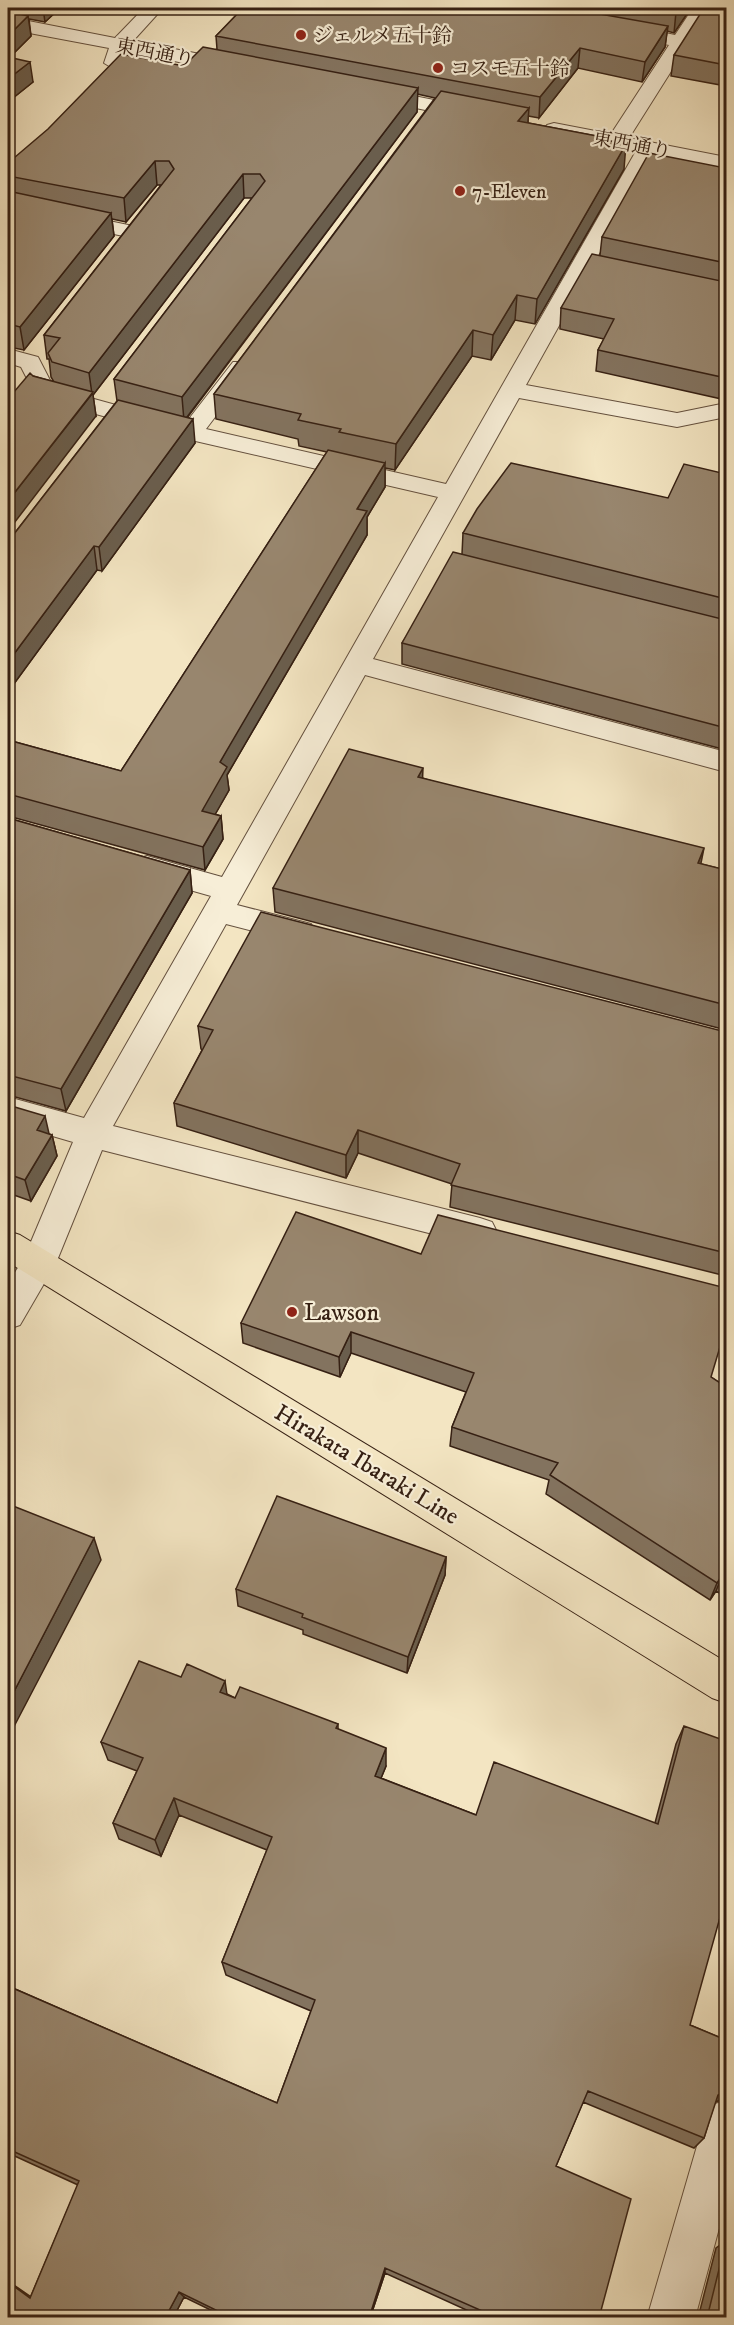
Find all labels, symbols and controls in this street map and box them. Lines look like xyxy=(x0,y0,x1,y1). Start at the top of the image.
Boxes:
place label: ジェルメ五十鈴 xyxy=(313,24,452,49)
marker: ジェルメ五十鈴 xyxy=(294,28,308,42)
street label: 東西通り xyxy=(113,34,196,73)
place label: コスモ五十鈴 xyxy=(450,57,570,82)
marker: コスモ五十鈴 xyxy=(431,61,445,75)
street label: 東西通り xyxy=(590,126,673,165)
place label: 7-Eleven xyxy=(472,180,547,205)
marker: 7-Eleven xyxy=(453,184,467,198)
place label: Lawson xyxy=(304,1298,379,1328)
marker: Lawson xyxy=(285,1305,299,1319)
street label: Hirakata Ibaraki Line xyxy=(269,1398,464,1532)

